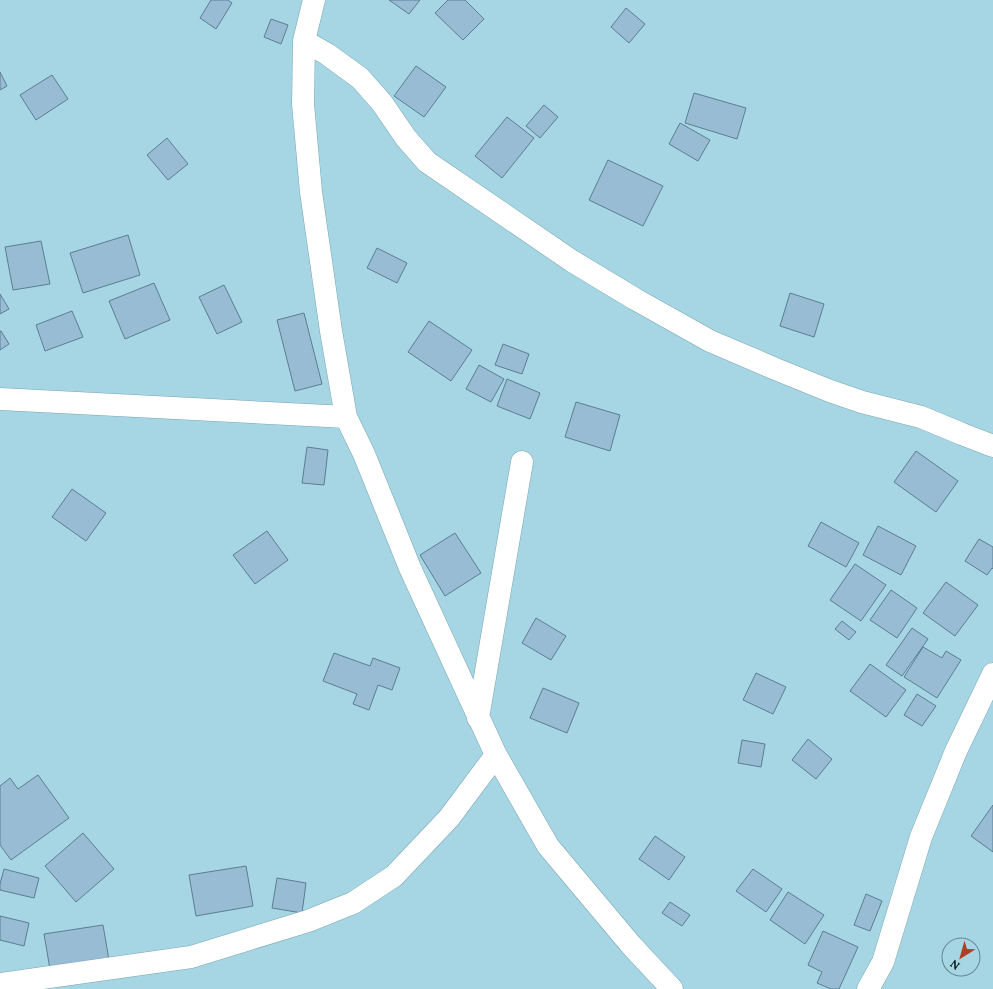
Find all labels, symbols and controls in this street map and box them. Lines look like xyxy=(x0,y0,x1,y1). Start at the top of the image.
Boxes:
north arrow xyxy=(941,937,981,977)
text: N xyxy=(947,957,963,973)

